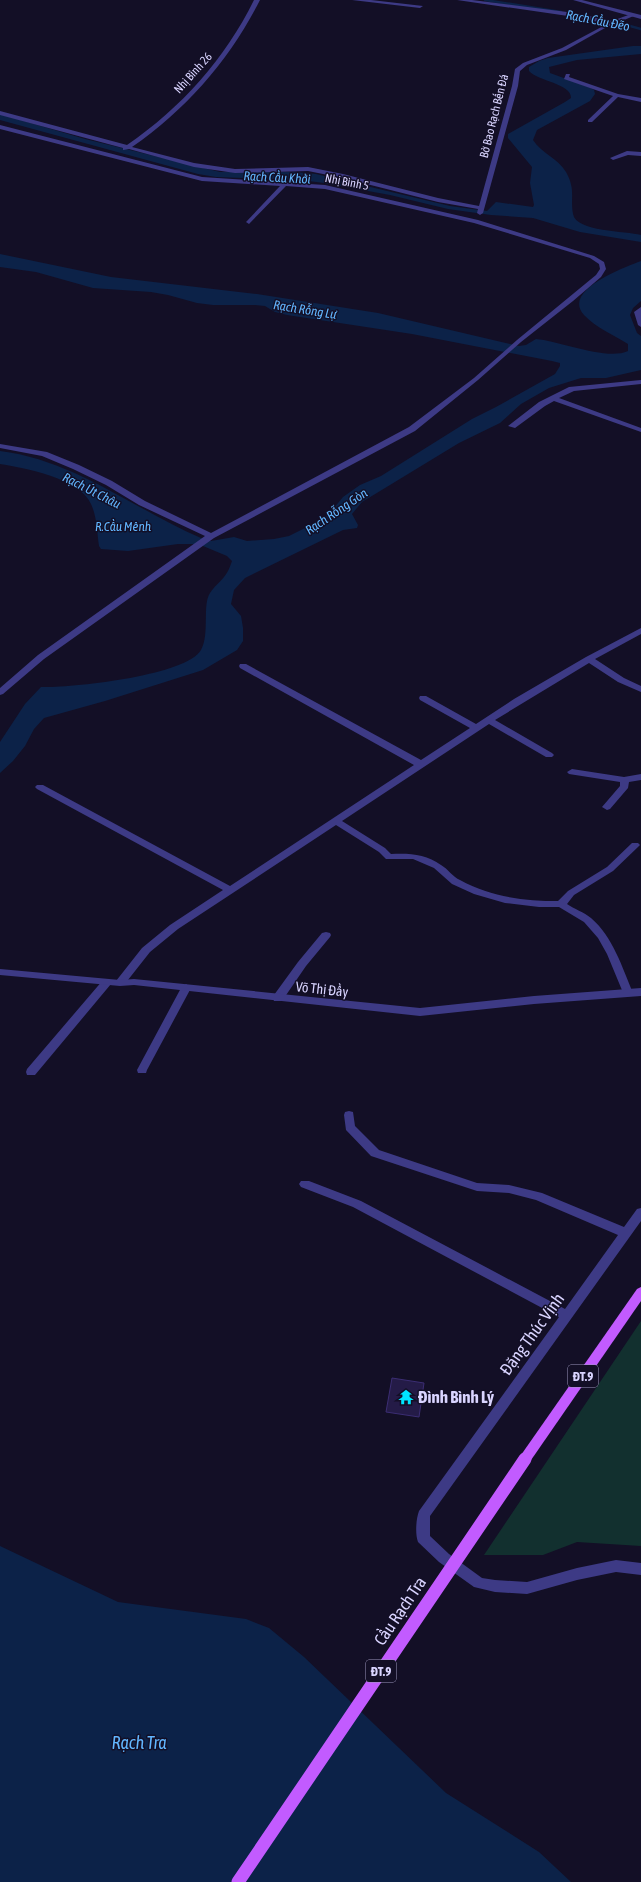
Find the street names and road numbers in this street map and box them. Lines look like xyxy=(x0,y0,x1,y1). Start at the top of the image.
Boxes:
street label: Nhị Bình 26 xyxy=(171,49,215,96)
street label: Bờ Bao Rạch Bến Đá xyxy=(477,73,511,159)
street label: Nhị Bình 5 xyxy=(324,171,370,193)
street label: Võ Thị Đầy xyxy=(295,977,349,1000)
street label: Đặng Thúc Vịnh xyxy=(496,1289,568,1379)
road number: ĐT.9 xyxy=(568,1365,598,1387)
street label: Cầu Rạch Tra xyxy=(370,1573,430,1649)
road number: ĐT.9 xyxy=(366,1660,396,1682)

